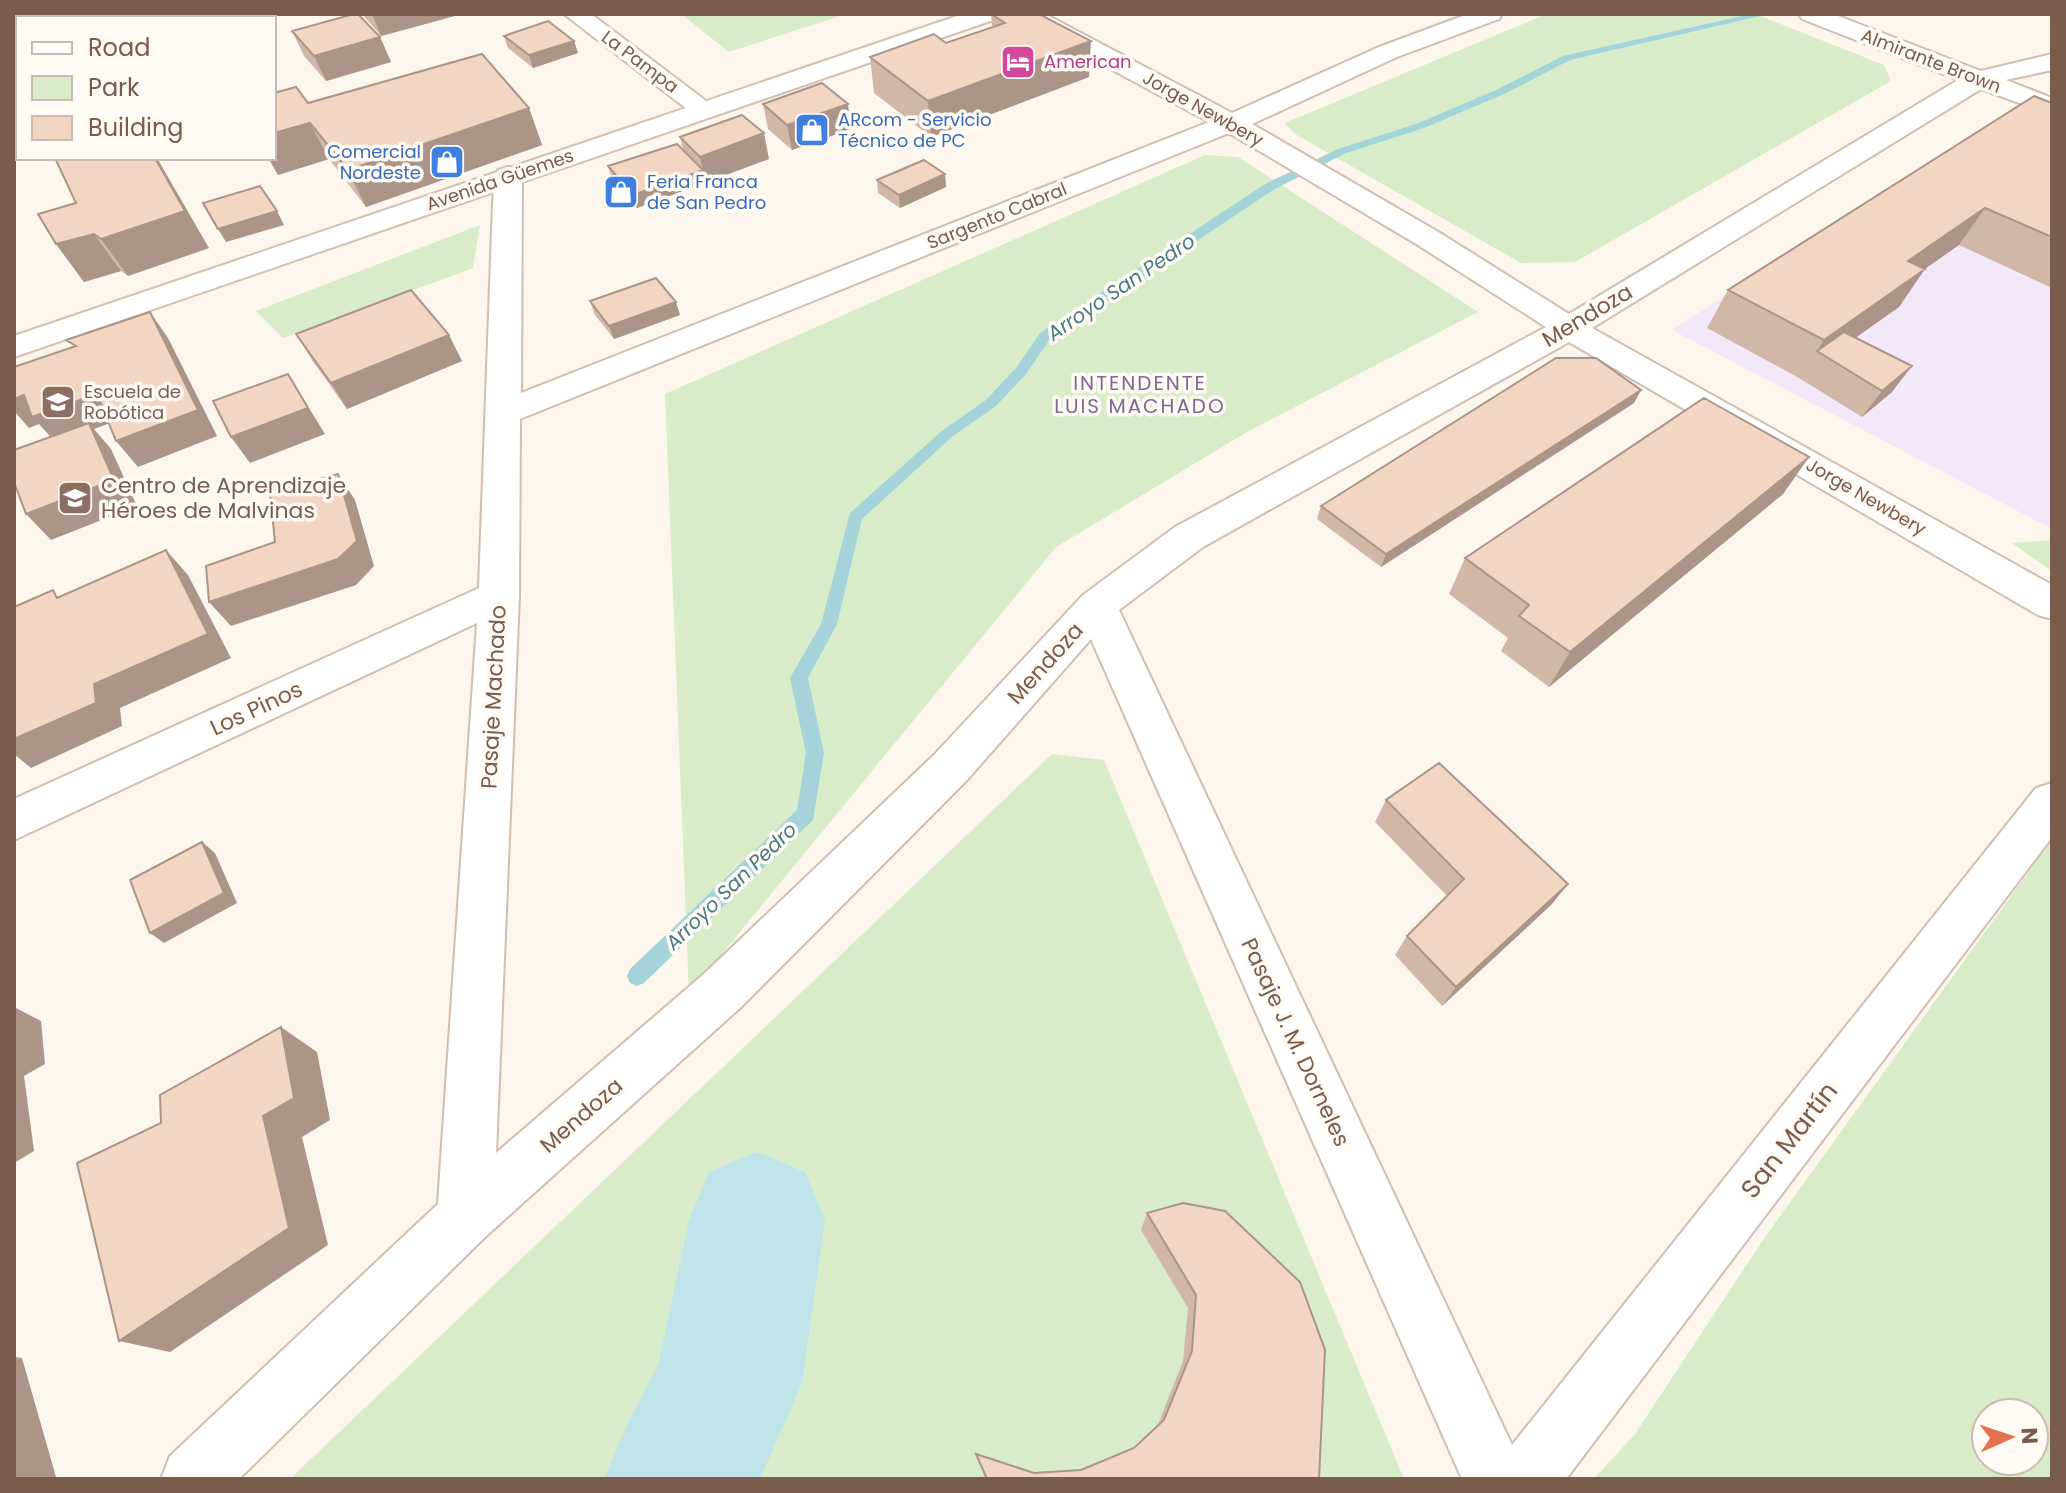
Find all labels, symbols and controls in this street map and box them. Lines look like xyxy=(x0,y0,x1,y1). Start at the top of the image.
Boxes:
legend xyxy=(16,16,276,160)
street label: Almirante Brown xyxy=(1858,22,2005,99)
street label: La Pampa xyxy=(597,24,684,99)
text: Road xyxy=(88,31,150,64)
hotel icon: American xyxy=(999,43,1037,81)
place label: American xyxy=(1044,49,1132,74)
street label: Jorge Newbery xyxy=(1138,65,1268,152)
text: Park xyxy=(88,71,140,104)
place label: ARcom - Servicio Técnico de PC xyxy=(838,107,991,153)
text: Building xyxy=(88,111,184,144)
shop icon: ARcom - Servicio Técnico de PC xyxy=(793,111,831,149)
place label: Comercial Nordeste xyxy=(327,139,421,185)
street label: Avenida Güemes xyxy=(423,143,577,216)
shop icon: Comercial Nordeste xyxy=(428,143,466,181)
place label: Feria Franca de San Pedro xyxy=(647,169,766,215)
shop icon: Feria Franca de San Pedro xyxy=(602,173,640,211)
street label: Sargento Cabral xyxy=(923,176,1070,255)
water label: Arroyo San Pedro xyxy=(1041,227,1201,348)
street label: Mendoza xyxy=(1536,276,1638,355)
district label: INTENDENTE LUIS MACHADO xyxy=(1054,369,1226,420)
place label: Escuela de Robótica xyxy=(84,379,181,425)
school or university icon: Escuela de Robótica xyxy=(39,383,77,421)
street label: Jorge Newbery xyxy=(1802,452,1931,541)
place label: Centro de Aprendizaje Héroes de Malvinas xyxy=(101,470,346,526)
school or university icon: Centro de Aprendizaje Héroes de Malvinas xyxy=(56,479,94,517)
street label: Pasaje Machado xyxy=(473,604,514,790)
street label: Mendoza xyxy=(1000,616,1091,711)
street label: Los Pinos xyxy=(205,674,308,743)
water label: Arroyo San Pedro xyxy=(658,816,803,957)
street label: Pasaje J. M. Dorneles xyxy=(1234,933,1357,1151)
street label: Mendoza xyxy=(533,1071,629,1160)
street label: San Martín xyxy=(1732,1074,1846,1206)
north arrow xyxy=(1970,1397,2050,1477)
text: N xyxy=(2014,1427,2045,1445)

